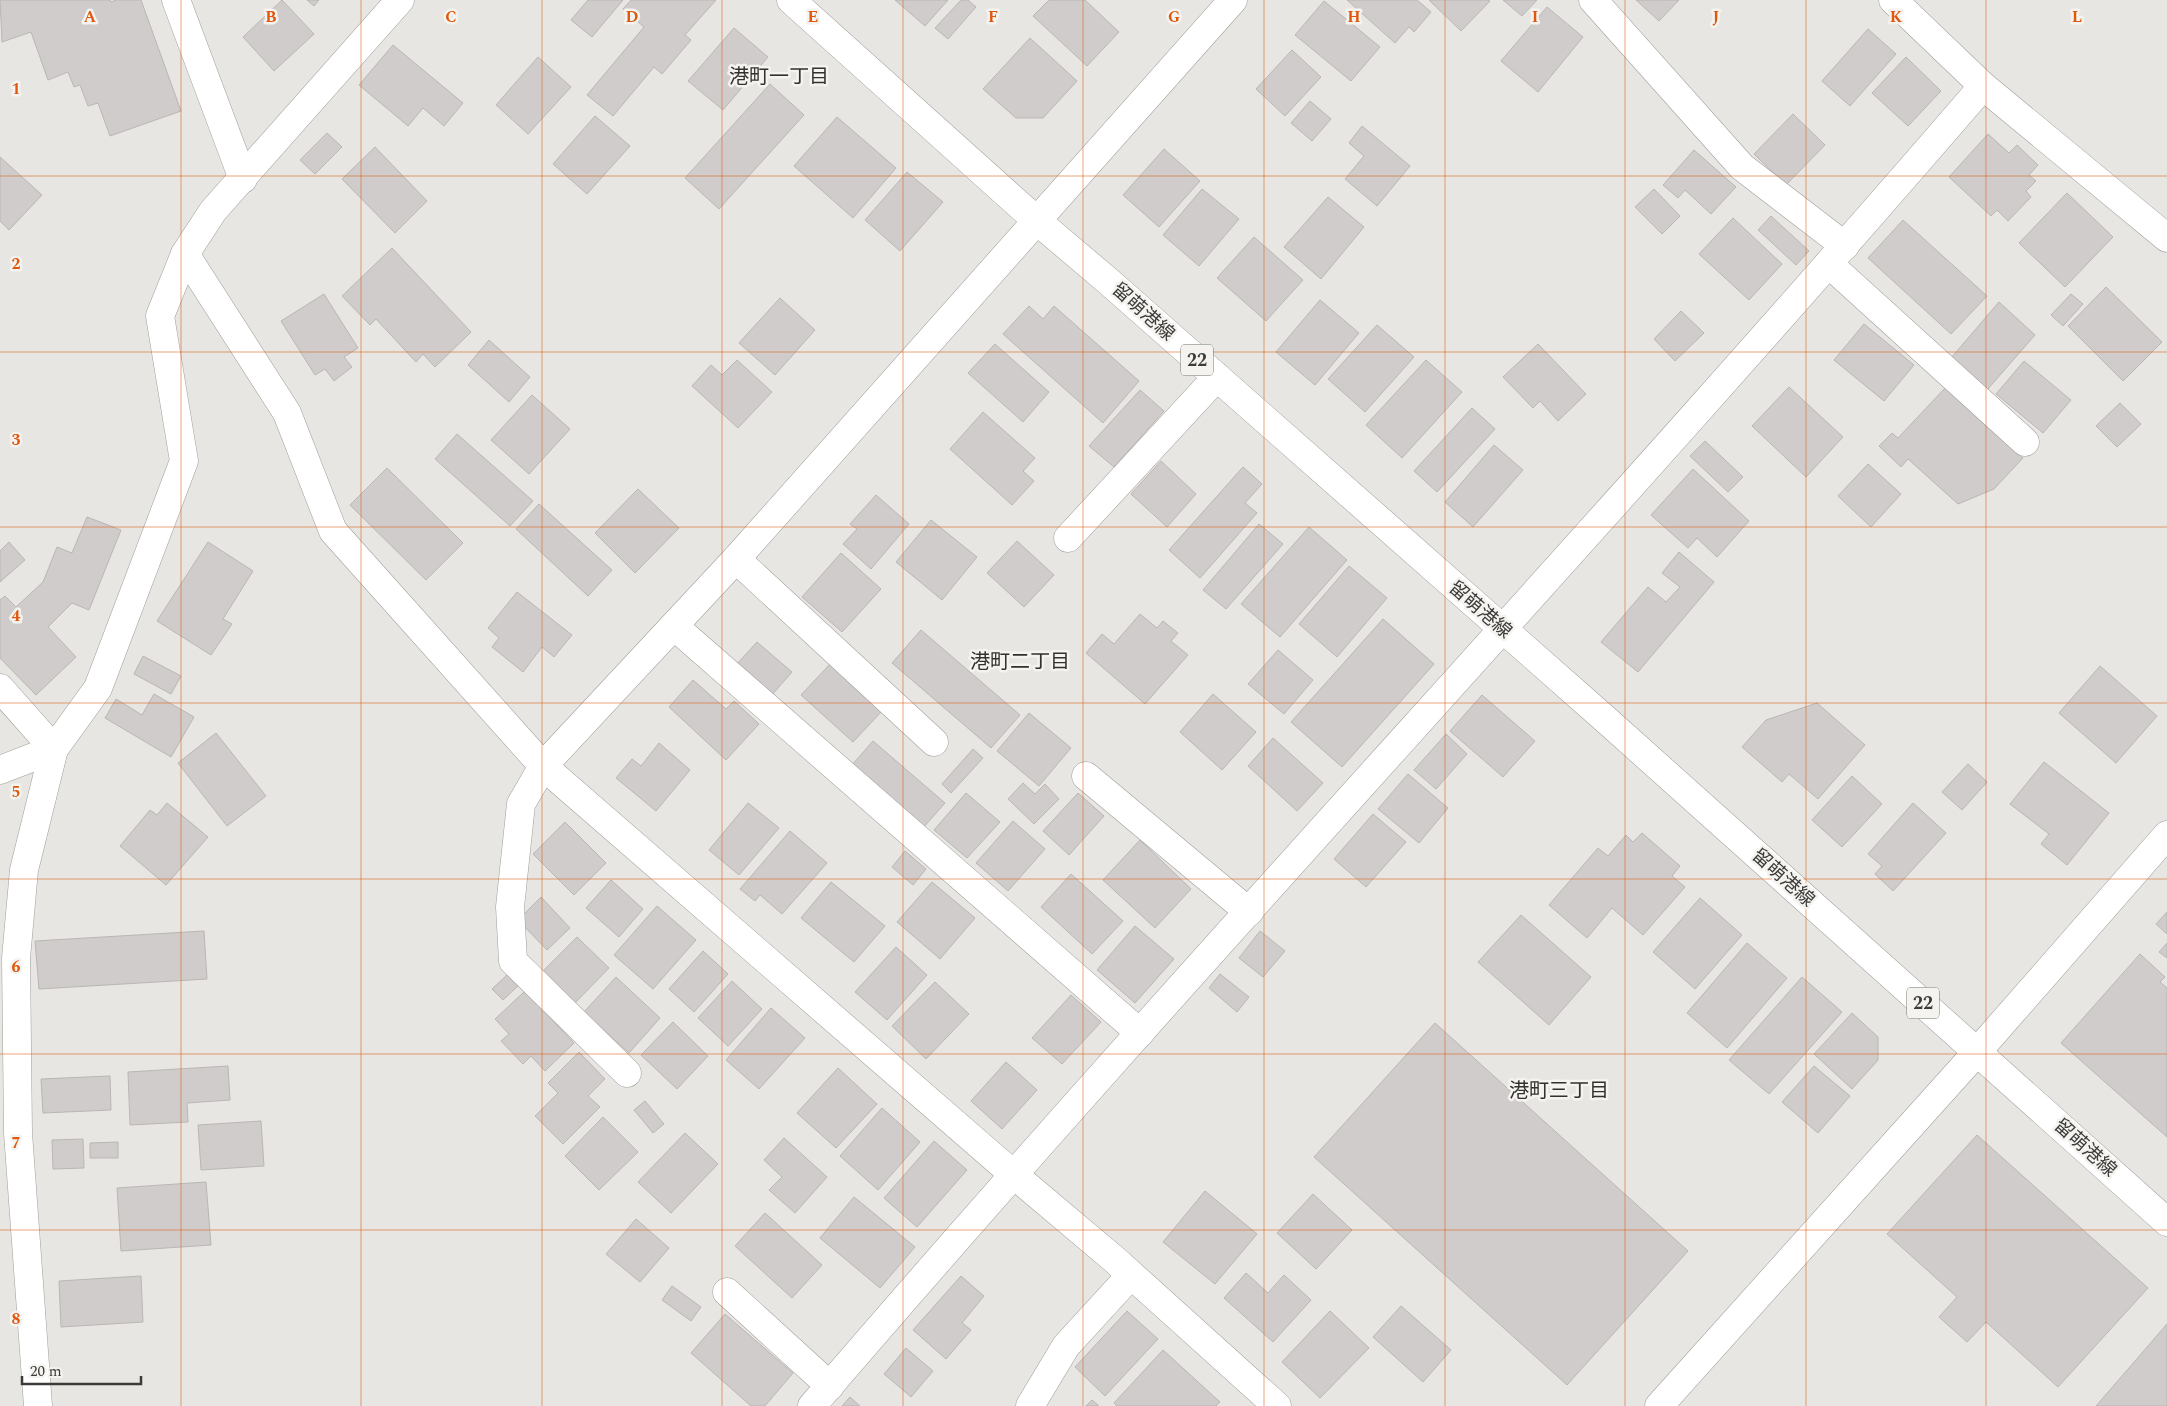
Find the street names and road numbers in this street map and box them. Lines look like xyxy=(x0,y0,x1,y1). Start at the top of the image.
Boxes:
street label: 留萌港線 xyxy=(1105,276,1181,348)
road number: 22 xyxy=(1181,344,1213,376)
street label: 留萌港線 xyxy=(1442,574,1518,646)
street label: 留萌港線 xyxy=(1745,842,1821,914)
road number: 22 xyxy=(1907,988,1939,1018)
street label: 留萌港線 xyxy=(2047,1112,2123,1184)

